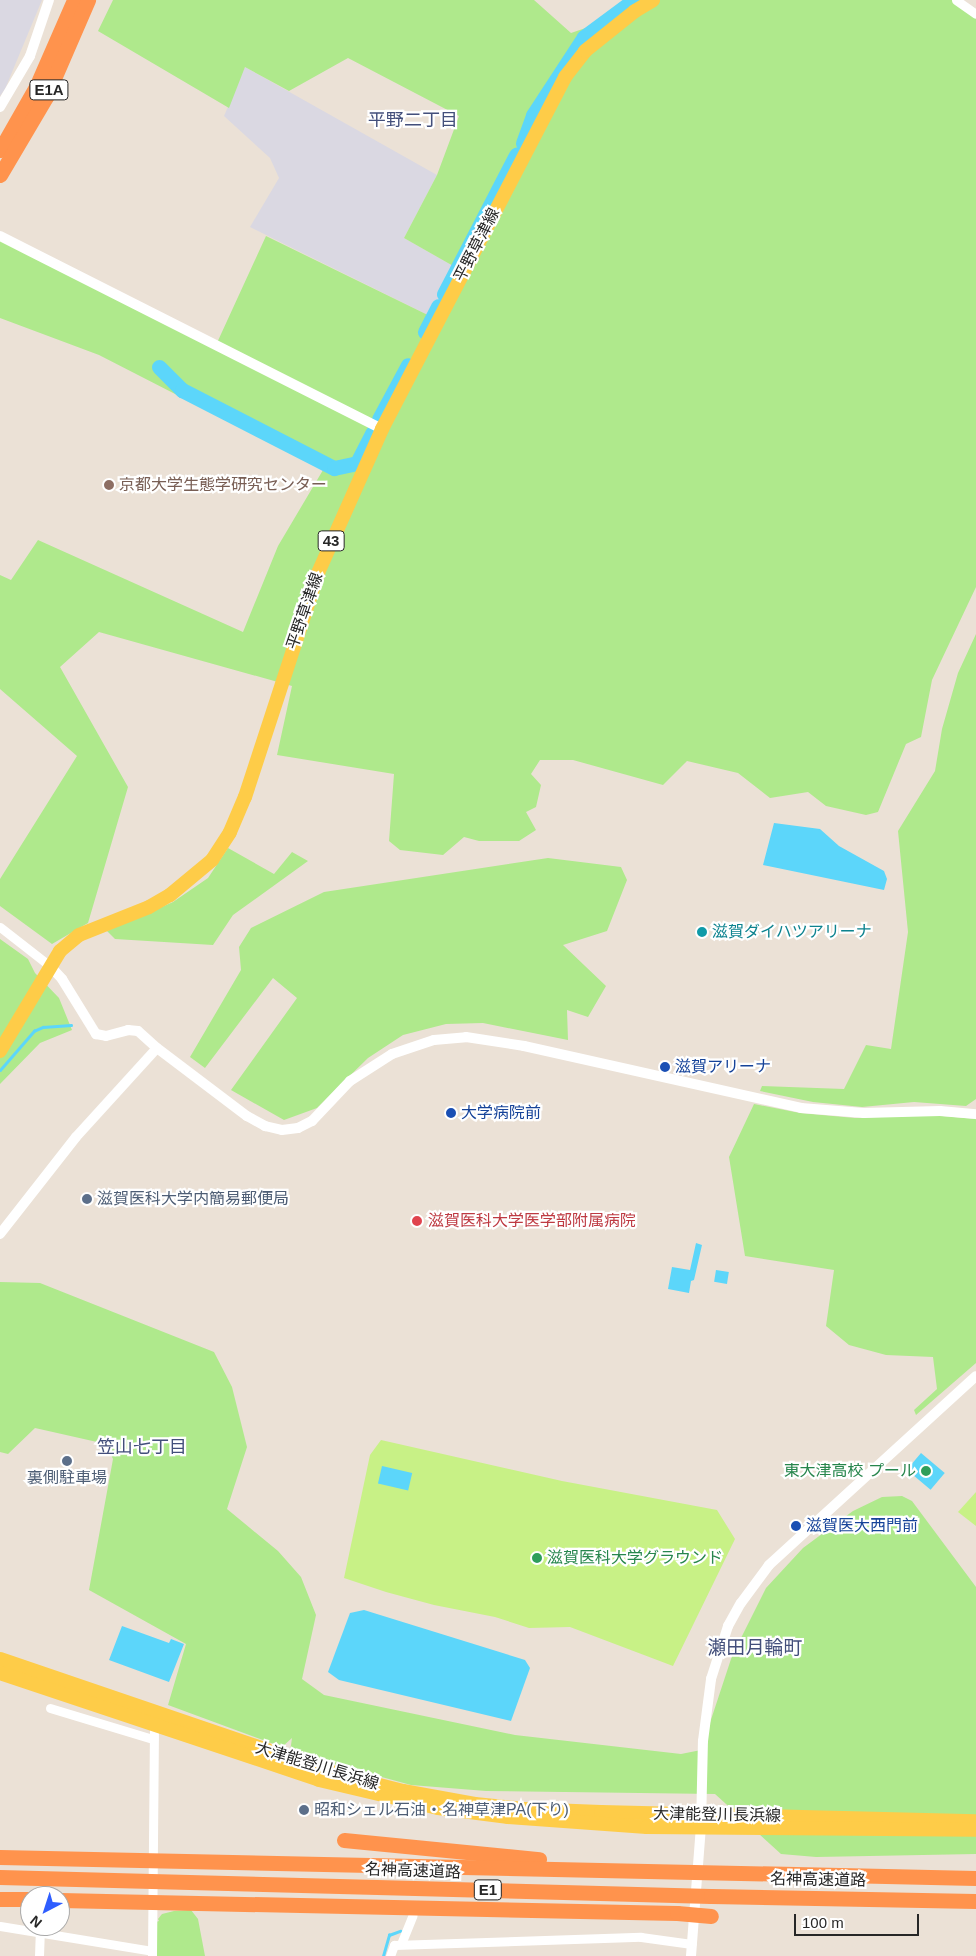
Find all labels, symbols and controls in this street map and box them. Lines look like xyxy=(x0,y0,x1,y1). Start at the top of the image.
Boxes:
road number: E1A xyxy=(29,78,69,102)
district label: 平野二丁目 xyxy=(368,109,458,131)
street label: 平野草津線 xyxy=(450,205,504,285)
place label: 京都大学生態学研究センター xyxy=(119,475,327,495)
marker: 京都大学生態学研究センター xyxy=(103,479,115,491)
road number: 43 xyxy=(317,528,345,554)
street label: 平野草津線 xyxy=(283,570,327,652)
place label: 滋賀ダイハツアリーナ xyxy=(712,922,872,942)
marker: 滋賀ダイハツアリーナ xyxy=(696,926,708,938)
place label: 滋賀アリーナ xyxy=(675,1057,771,1077)
marker: 滋賀アリーナ xyxy=(659,1061,671,1073)
place label: 大学病院前 xyxy=(461,1103,541,1123)
marker: 大学病院前 xyxy=(445,1107,457,1119)
place label: 滋賀医科大学内簡易郵便局 xyxy=(97,1189,289,1209)
marker: 滋賀医科大学内簡易郵便局 xyxy=(81,1193,93,1205)
place label: 滋賀医科大学医学部附属病院 xyxy=(428,1211,636,1231)
marker: 滋賀医科大学医学部附属病院 xyxy=(410,1214,424,1228)
district label: 笠山七丁目 xyxy=(97,1436,187,1458)
marker: 裏側駐車場 xyxy=(61,1455,73,1467)
place label: 東大津高校 プール xyxy=(784,1461,916,1481)
marker: 東大津高校 プール xyxy=(920,1465,932,1477)
place label: 裏側駐車場 xyxy=(27,1468,107,1488)
place label: 滋賀医大西門前 xyxy=(806,1516,918,1536)
marker: 滋賀医大西門前 xyxy=(790,1520,802,1532)
place label: 滋賀医科大学グラウンド xyxy=(547,1548,723,1568)
marker: 滋賀医科大学グラウンド xyxy=(531,1552,543,1564)
district label: 瀬田月輪町 xyxy=(708,1637,802,1659)
street label: 大津能登川長浜線 xyxy=(253,1738,381,1794)
place label: 昭和シェル石油・名神草津PA(下り) xyxy=(314,1800,569,1820)
marker: 昭和シェル石油・名神草津PA(下り) xyxy=(298,1804,310,1816)
street label: 大津能登川長浜線 xyxy=(653,1804,781,1826)
street label: 名神高速道路 xyxy=(365,1860,461,1882)
street label: 名神高速道路 xyxy=(770,1870,866,1890)
road number: E1 xyxy=(473,1878,503,1902)
north arrow xyxy=(20,1886,70,1936)
scale bar xyxy=(796,1904,921,1936)
text: N xyxy=(27,1912,45,1931)
text: 100 m xyxy=(802,1914,844,1931)

